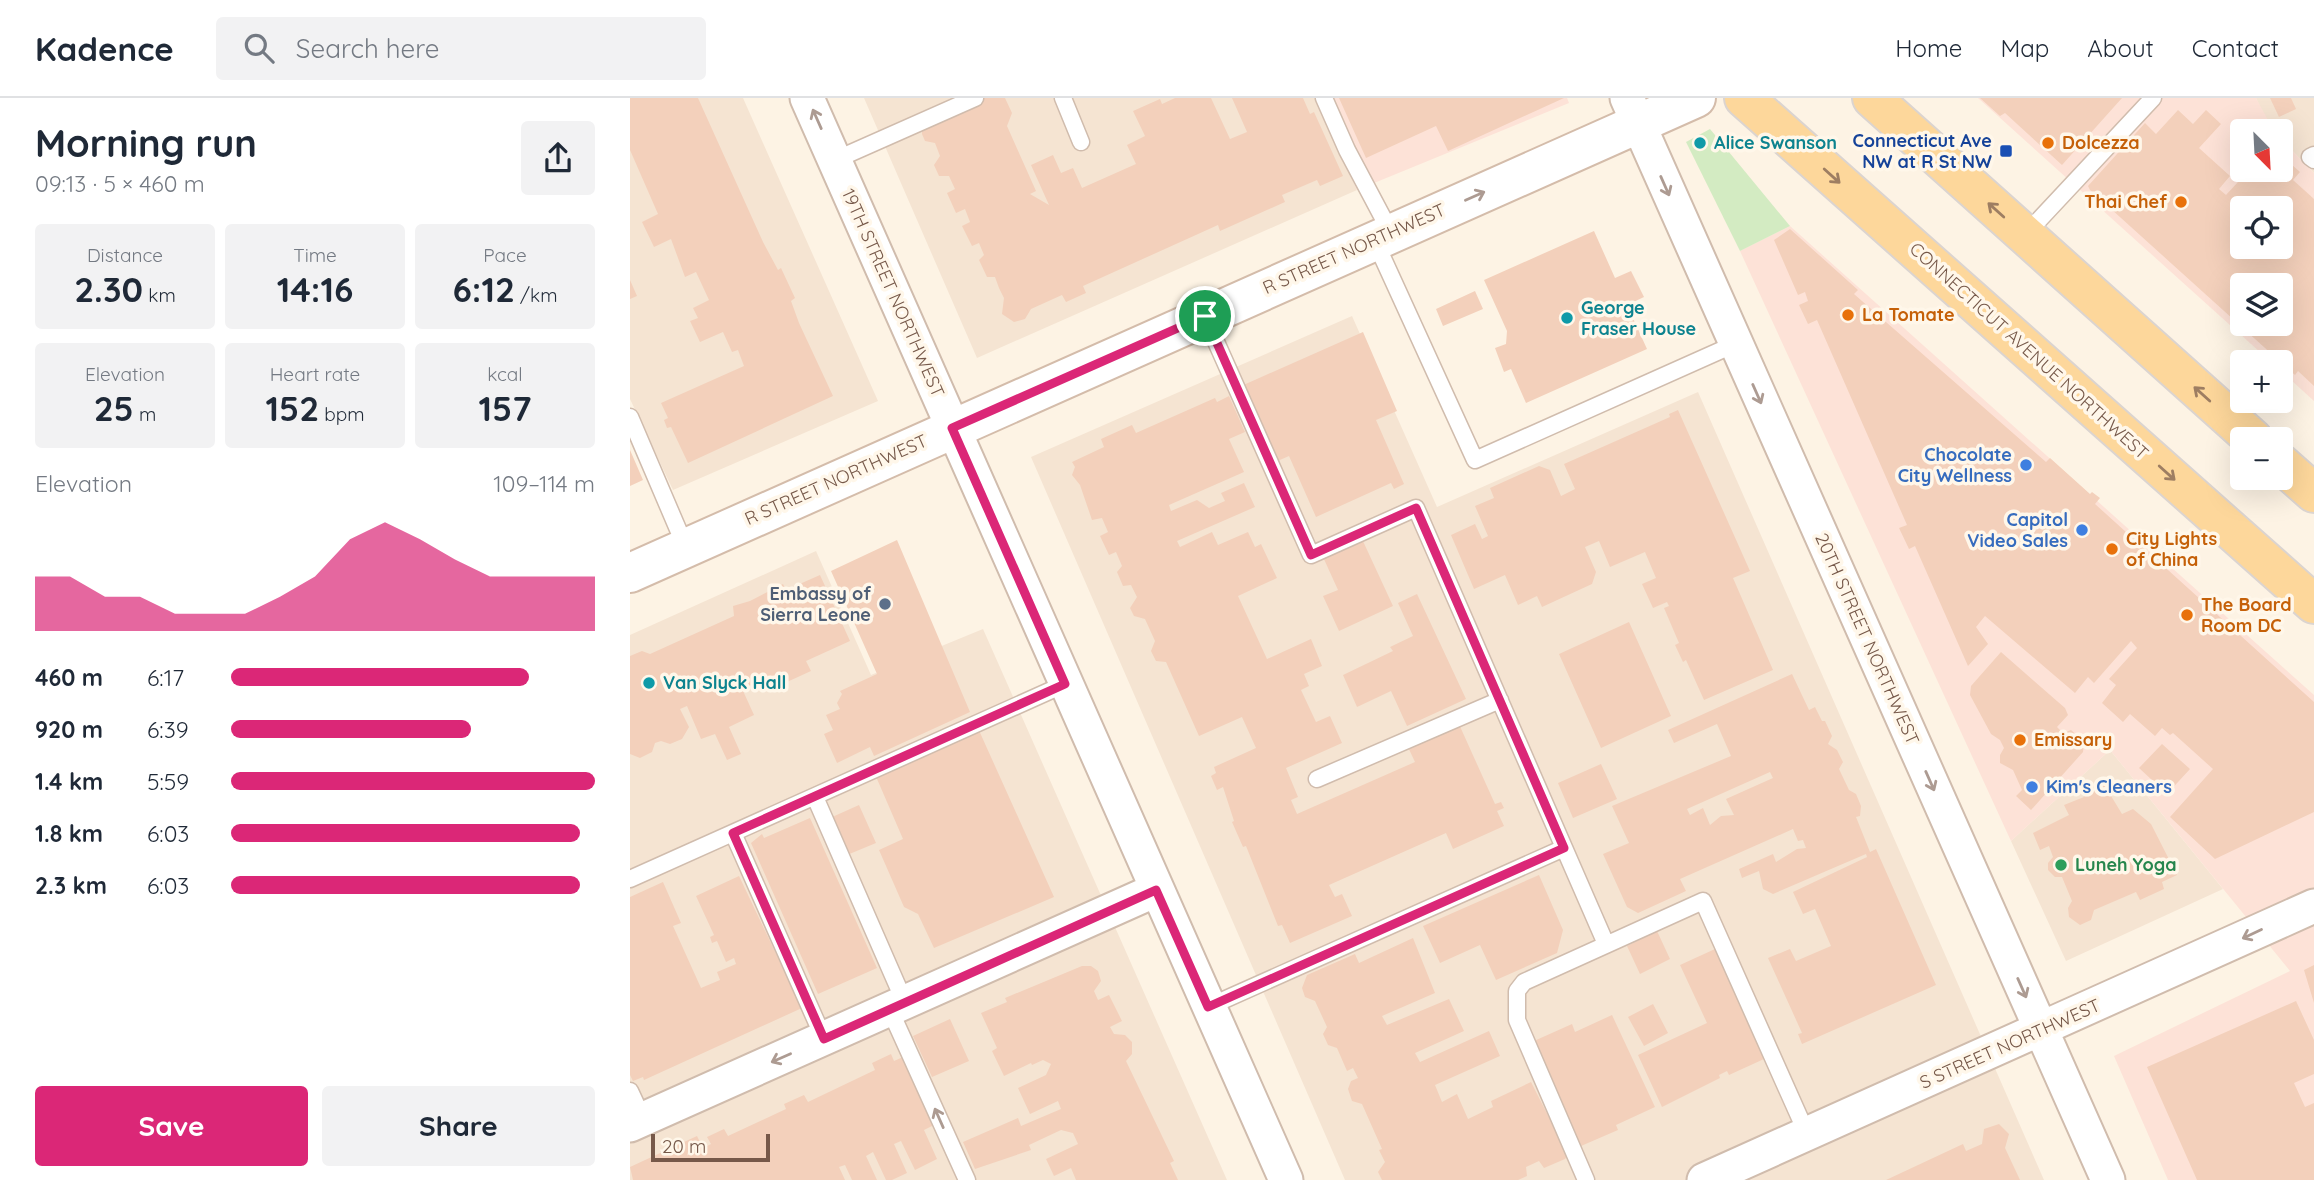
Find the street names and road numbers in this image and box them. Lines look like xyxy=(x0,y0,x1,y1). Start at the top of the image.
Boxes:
street label: 19TH STREET NORTHWEST xyxy=(837,185,950,401)
street label: R STREET NORTHWEST xyxy=(1259,198,1449,299)
street label: CONNECTICUT AVENUE NORTHWEST xyxy=(1905,237,2154,464)
street label: R STREET NORTHWEST xyxy=(741,429,931,530)
street label: 20TH STREET NORTHWEST xyxy=(1810,529,1925,748)
street label: S STREET NORTHWEST xyxy=(1916,993,2104,1094)

